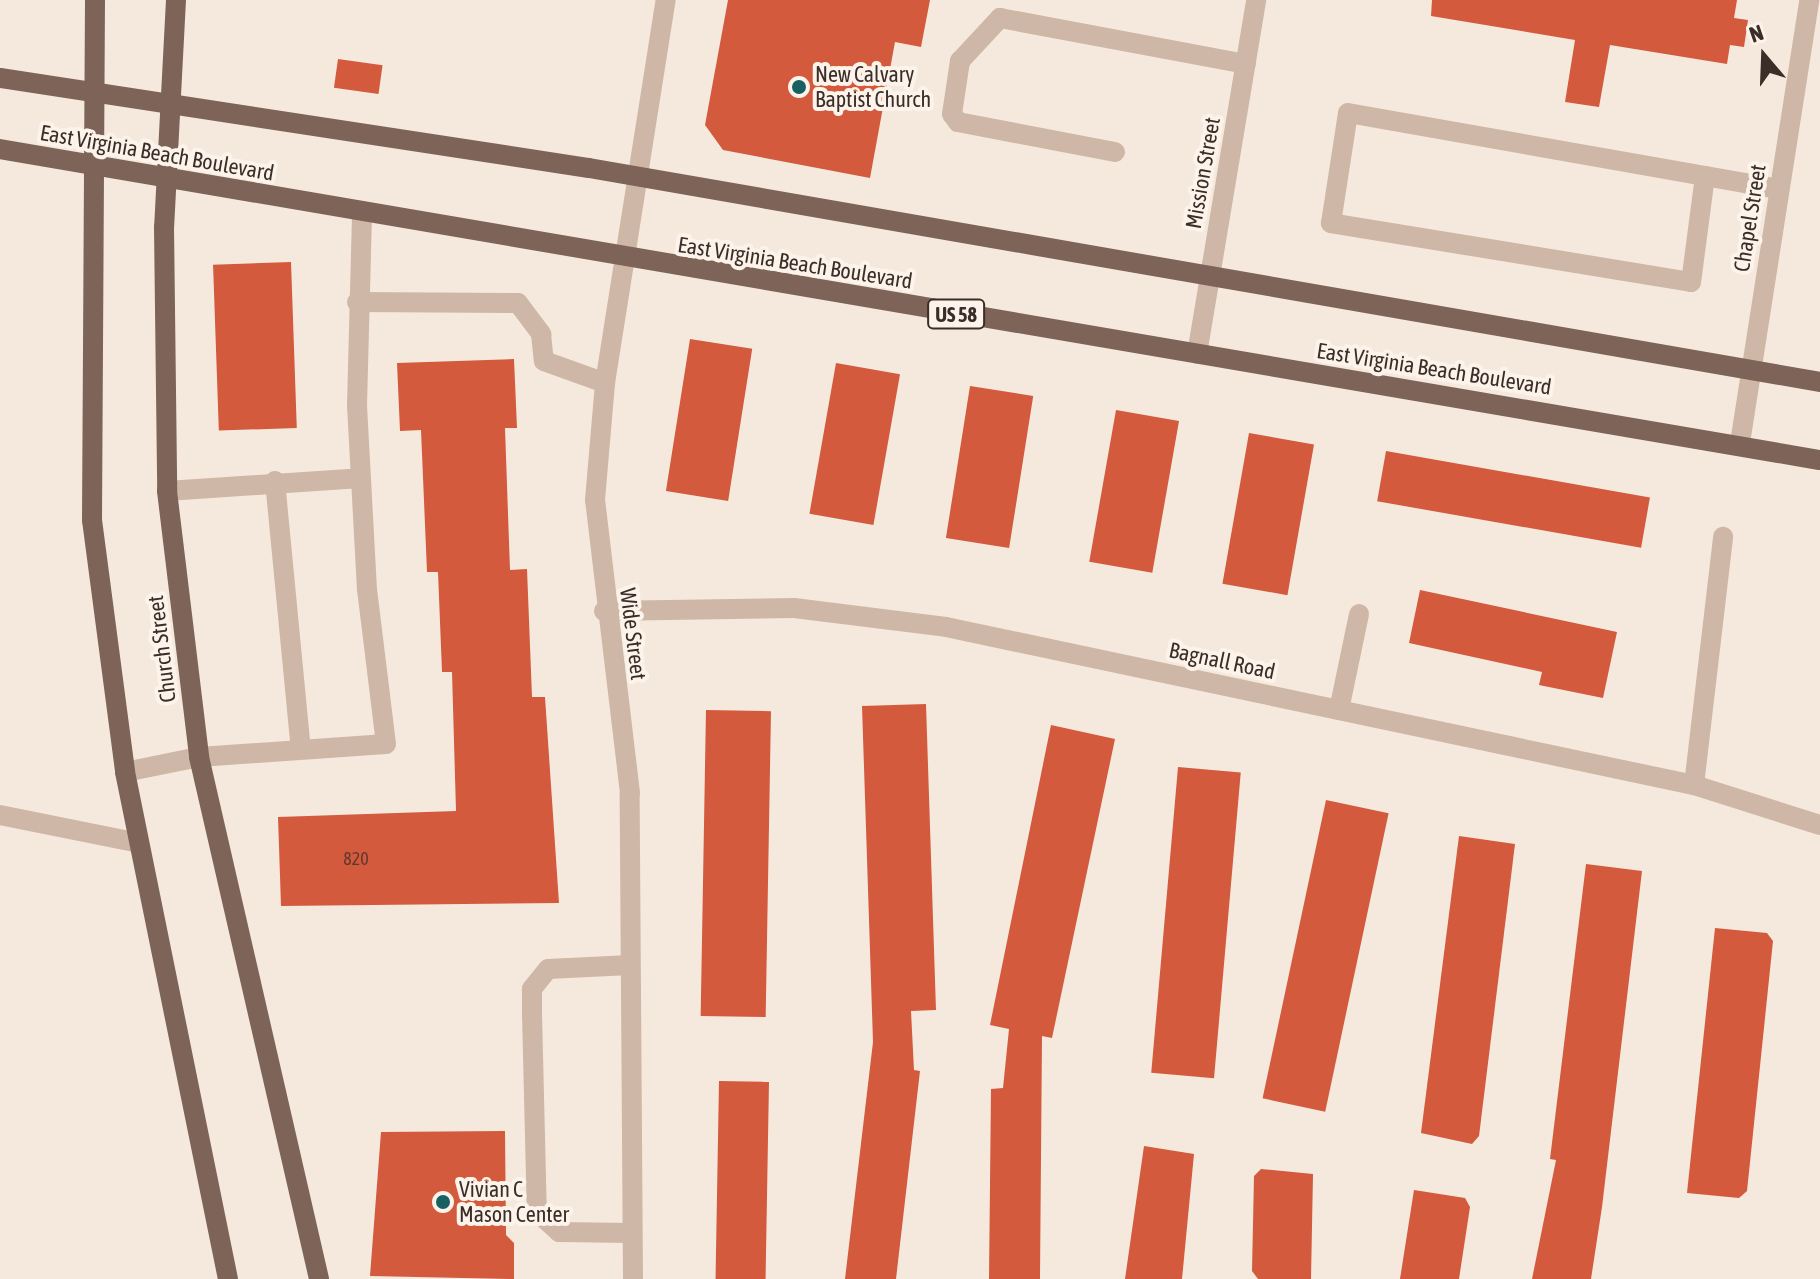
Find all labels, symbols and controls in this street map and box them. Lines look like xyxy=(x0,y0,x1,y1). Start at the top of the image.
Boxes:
north arrow xyxy=(1724,16,1804,96)
text: N xyxy=(1746,19,1767,48)
place label: New Calvary Baptist Church xyxy=(815,61,931,112)
marker: New Calvary Baptist Church xyxy=(790,78,808,96)
street label: Mission Street xyxy=(1180,115,1226,231)
street label: East Virginia Beach Boulevard xyxy=(38,119,276,187)
street label: Chapel Street xyxy=(1728,162,1772,274)
street label: East Virginia Beach Boulevard xyxy=(676,231,914,295)
road number: US 58 xyxy=(926,298,986,330)
street label: East Virginia Beach Boulevard xyxy=(1315,337,1553,401)
street label: Wide Street xyxy=(614,586,652,682)
street label: Church Street xyxy=(142,594,182,704)
street label: Bagnall Road xyxy=(1167,637,1277,685)
house number: 820 xyxy=(343,848,369,870)
place label: Vivian C Mason Center xyxy=(459,1176,569,1228)
marker: Vivian C Mason Center xyxy=(434,1193,452,1211)

